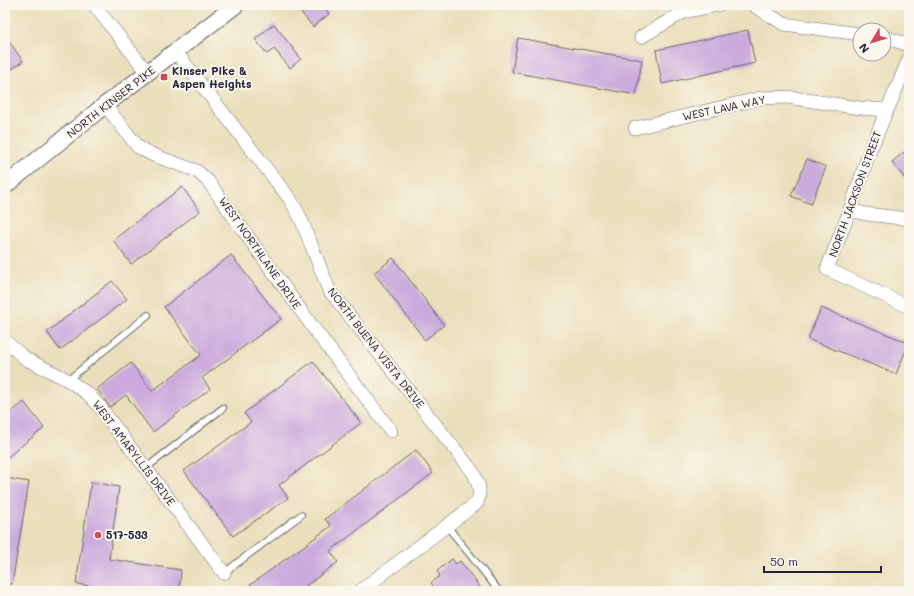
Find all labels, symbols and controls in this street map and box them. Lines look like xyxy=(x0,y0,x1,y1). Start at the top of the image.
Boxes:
north arrow xyxy=(852,22,892,62)
text: N xyxy=(855,41,872,56)
street label: NORTH KINSER PIKE xyxy=(63,62,158,141)
place label: Kinser Pike & Aspen Heights xyxy=(172,63,252,91)
marker: Kinser Pike & Aspen Heights xyxy=(159,72,169,82)
street label: WEST LAVA WAY xyxy=(681,91,767,124)
street label: NORTH JACKSON STREET xyxy=(825,129,884,259)
street label: WEST NORTHLANE DRIVE xyxy=(216,194,305,312)
street label: NORTH BUENA VISTA DRIVE xyxy=(325,284,428,411)
street label: WEST AMARYLLIS DRIVE xyxy=(90,397,179,509)
place label: 517-533 xyxy=(106,527,148,542)
marker: 517-533 xyxy=(93,530,103,540)
scale bar xyxy=(764,548,881,574)
text: 50 m xyxy=(770,553,798,569)

